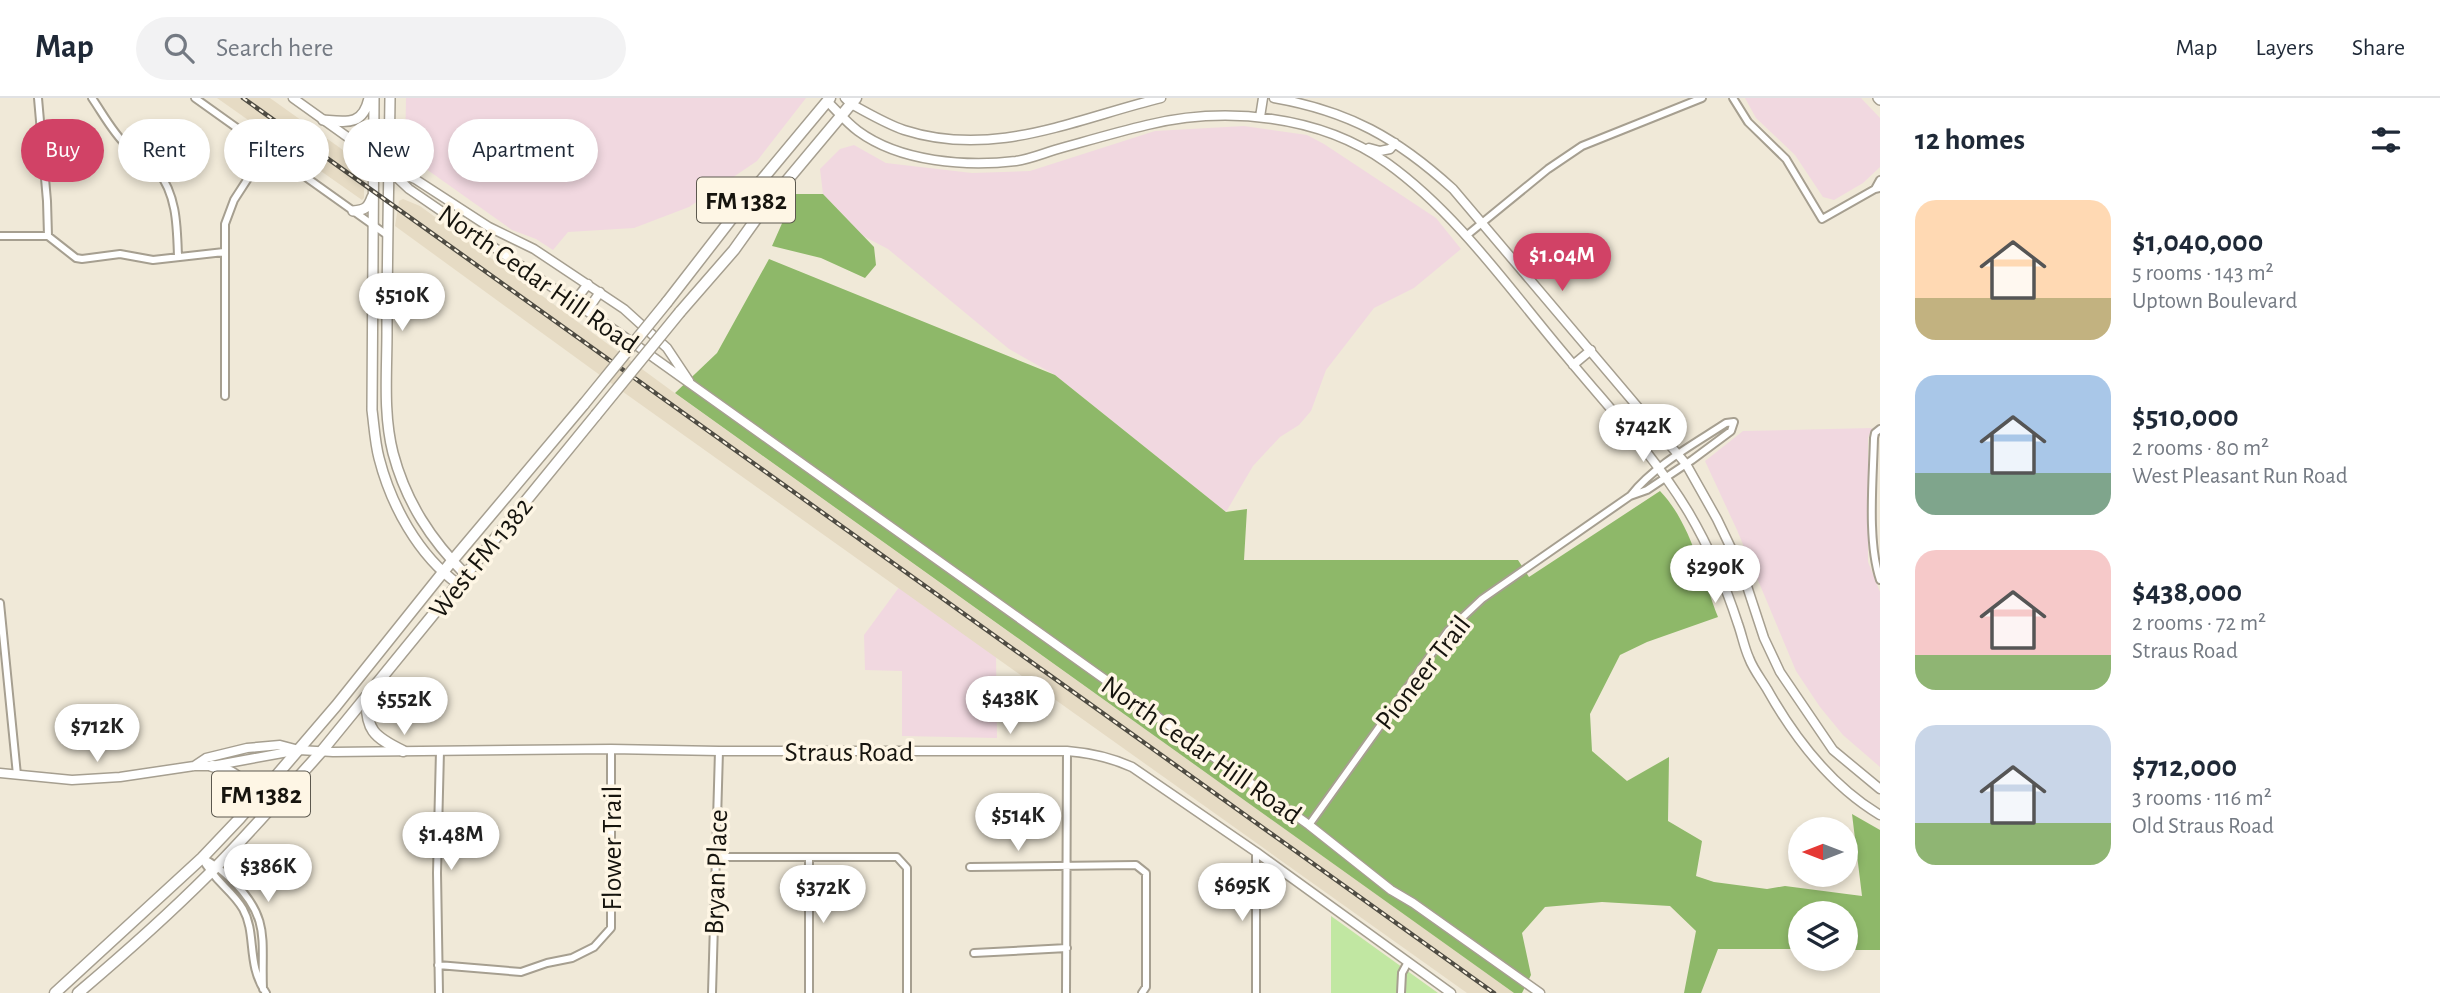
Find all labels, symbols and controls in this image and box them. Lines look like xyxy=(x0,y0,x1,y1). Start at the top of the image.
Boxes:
search box xyxy=(136,17,626,80)
icon: search xyxy=(160,29,198,67)
text: Map xyxy=(35,31,94,64)
text: Search here xyxy=(216,35,334,61)
text: Map xyxy=(2175,36,2217,60)
text: Layers xyxy=(2255,36,2314,60)
text: Share xyxy=(2352,36,2405,60)
chip: Buy xyxy=(21,119,104,182)
chip: Rent xyxy=(118,119,210,182)
chip: Filters xyxy=(224,119,329,182)
chip: New xyxy=(343,119,434,182)
chip: Apartment xyxy=(448,119,598,182)
icon: filters xyxy=(2367,121,2405,159)
text: 12 homes xyxy=(1915,125,2025,155)
road number: FM 1382 xyxy=(697,178,795,222)
street label: North Cedar Hill Road xyxy=(433,200,643,359)
text: $1,040,000 xyxy=(2132,227,2263,257)
icon: home xyxy=(1971,228,2055,312)
pin: $1.04M xyxy=(1505,234,1619,293)
text: $1.04M xyxy=(1529,244,1595,267)
text: 5 rooms · 143 m² xyxy=(2132,262,2274,285)
pin: $510K xyxy=(353,274,451,333)
text: $510K xyxy=(375,284,429,307)
text: Uptown Boulevard xyxy=(2132,290,2297,313)
text: $510,000 xyxy=(2132,402,2239,432)
icon: home xyxy=(1971,403,2055,487)
pin: $742K xyxy=(1594,404,1692,464)
text: $742K xyxy=(1615,415,1671,438)
text: 2 rooms · 80 m² xyxy=(2132,437,2269,460)
text: West Pleasant Run Road xyxy=(2132,465,2348,488)
street label: West FM 1382 xyxy=(425,493,538,624)
pin: $290K xyxy=(1666,546,1764,605)
text: $290K xyxy=(1686,556,1744,579)
text: $438,000 xyxy=(2132,577,2242,607)
icon: home xyxy=(1971,578,2055,662)
street label: Pioneer Trail xyxy=(1371,611,1476,735)
text: 2 rooms · 72 m² xyxy=(2132,612,2266,635)
text: Straus Road xyxy=(2132,640,2238,663)
street label: North Cedar Hill Road xyxy=(1096,671,1306,830)
pin: $438K xyxy=(961,676,1059,736)
pin: $552K xyxy=(355,678,453,737)
text: $438K xyxy=(982,687,1038,710)
text: $552K xyxy=(377,688,431,711)
pin: $712K xyxy=(48,704,146,764)
text: $712K xyxy=(71,715,123,738)
street label: Straus Road xyxy=(785,739,913,767)
text: $712,000 xyxy=(2132,752,2237,782)
icon: home xyxy=(1971,753,2055,837)
road number: FM 1382 xyxy=(212,772,310,816)
street label: Flower Trail xyxy=(599,786,627,910)
text: 3 rooms · 116 m² xyxy=(2132,787,2272,810)
pin: $514K xyxy=(969,794,1067,853)
text: $514K xyxy=(991,804,1045,827)
street label: Bryan Place xyxy=(701,809,733,935)
pin: $1.48M xyxy=(394,812,508,872)
text: Old Straus Road xyxy=(2132,815,2274,838)
north arrow xyxy=(1788,817,1858,887)
map controls xyxy=(1788,817,1858,971)
text: $1.48M xyxy=(418,823,484,846)
pin: $386K xyxy=(219,844,317,904)
text: $386K xyxy=(240,855,296,878)
pin: $695K xyxy=(1193,864,1291,923)
pin: $372K xyxy=(774,866,872,925)
text: $695K xyxy=(1214,874,1270,897)
text: $372K xyxy=(796,876,850,899)
button: layers xyxy=(1788,901,1858,971)

